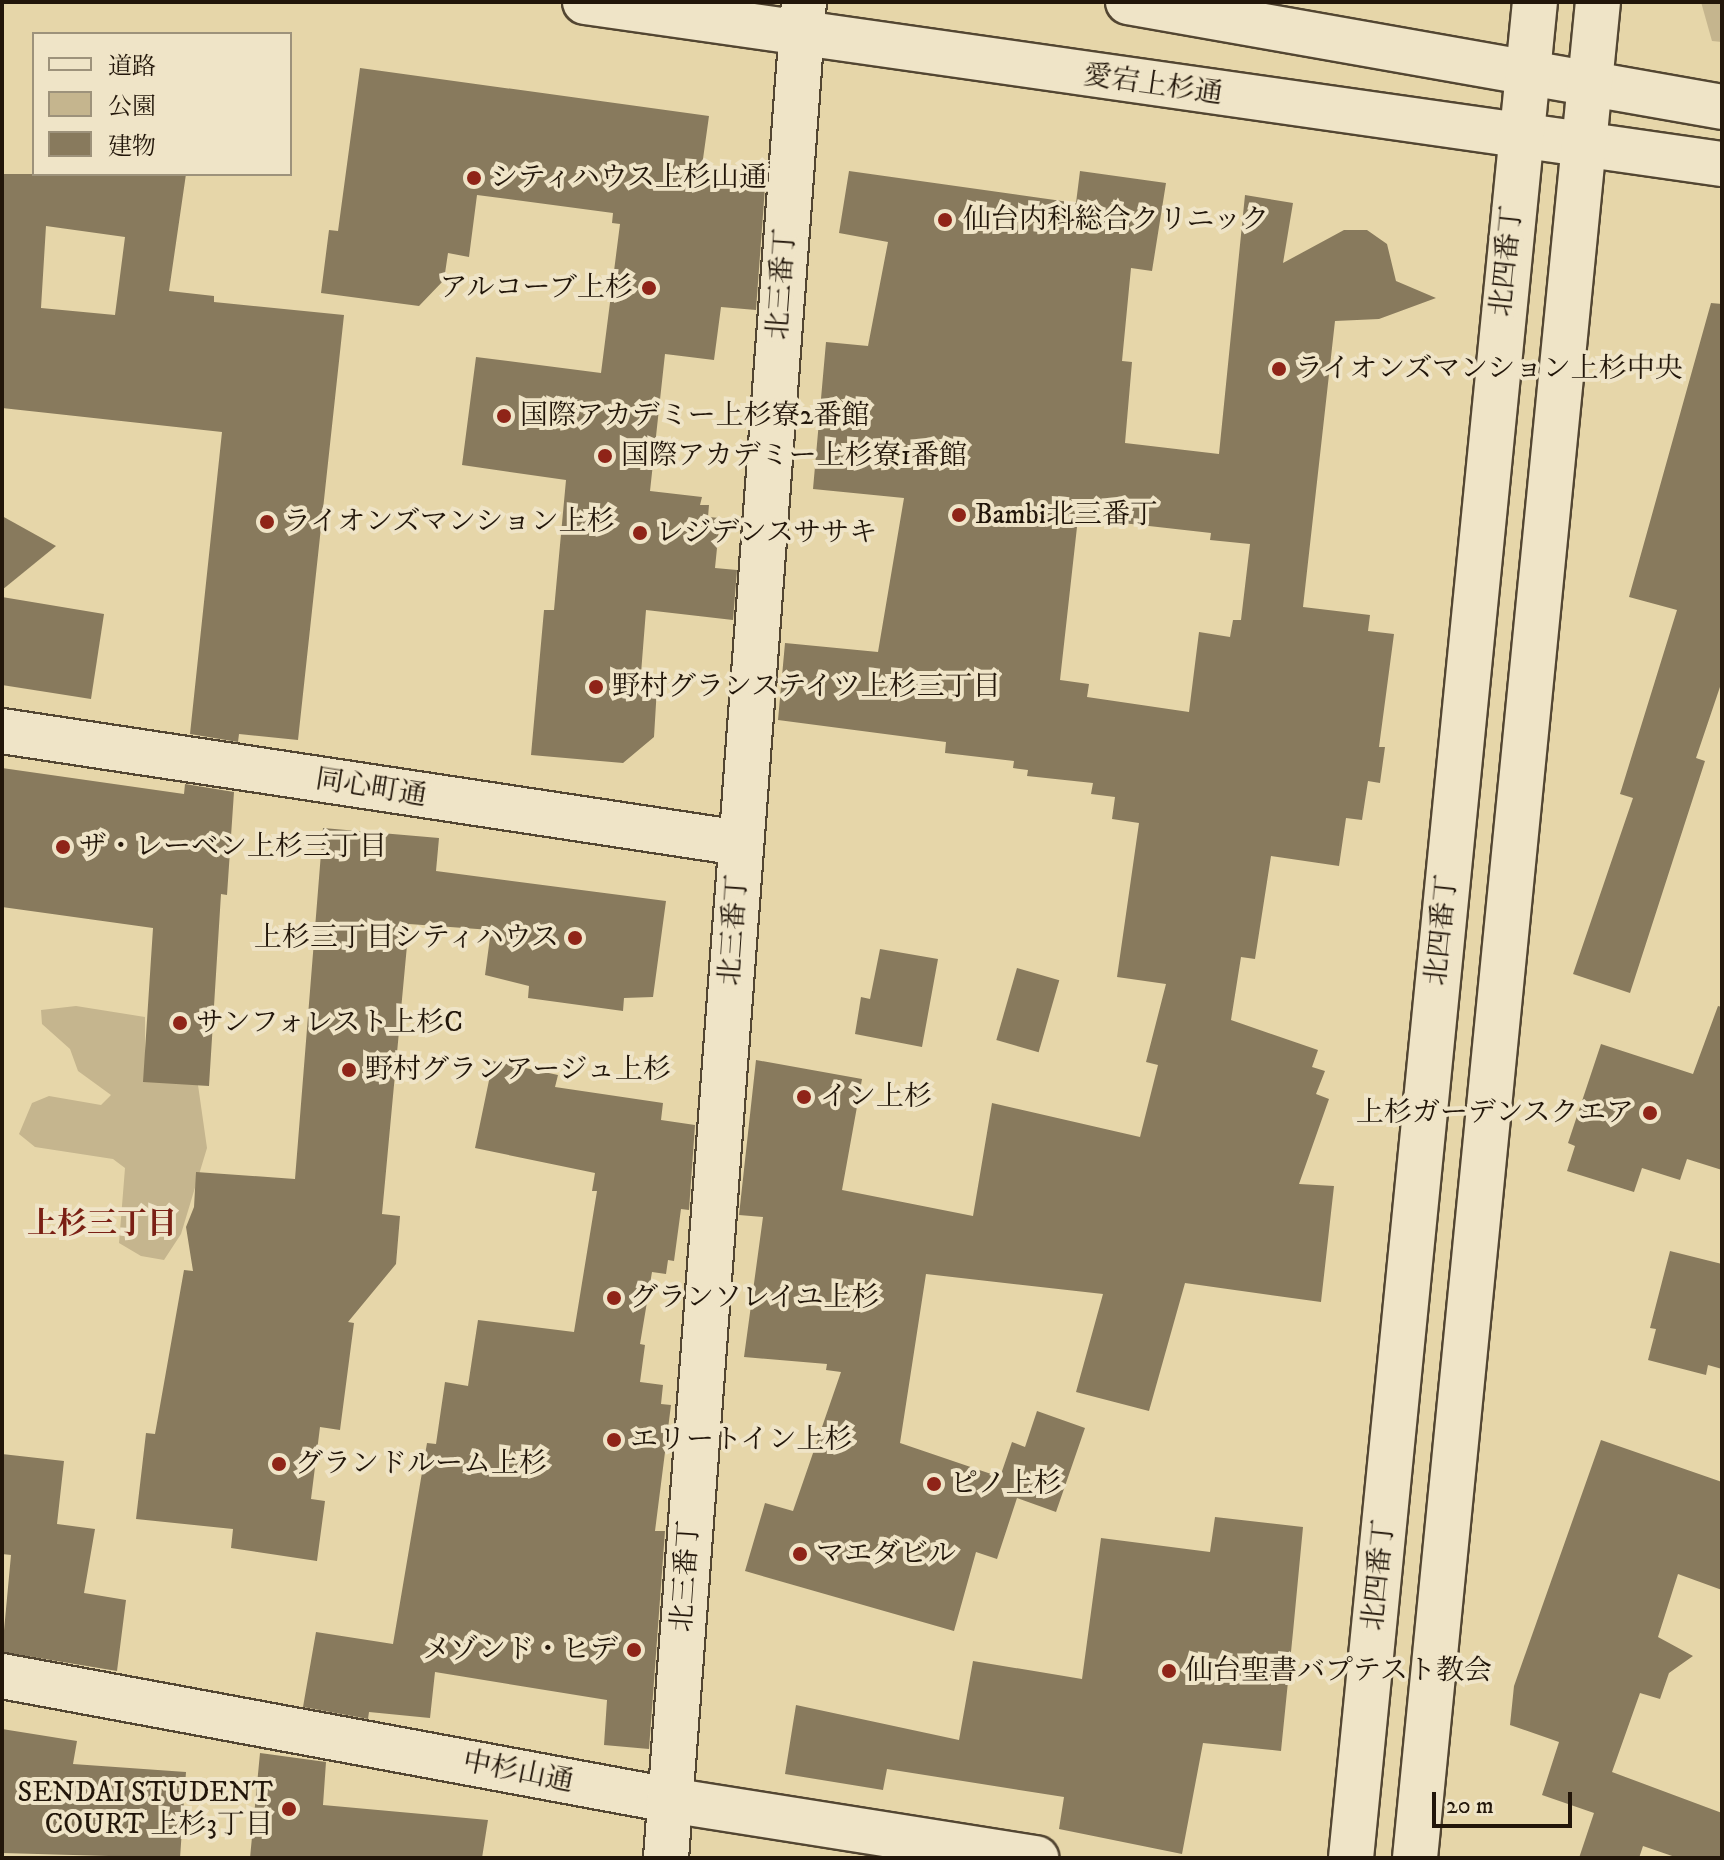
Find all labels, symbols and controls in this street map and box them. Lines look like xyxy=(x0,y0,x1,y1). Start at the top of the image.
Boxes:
legend xyxy=(32,32,292,176)
text: 道路 xyxy=(108,52,156,82)
street label: 愛宕上杉通 xyxy=(1081,59,1225,111)
text: 公園 xyxy=(108,92,156,122)
text: 建物 xyxy=(108,132,156,162)
place label: シティハウス上杉山通 xyxy=(490,161,770,195)
marker: シティハウス上杉山通 xyxy=(465,169,483,187)
place label: 仙台内科総合クリニック xyxy=(963,203,1271,237)
street label: 北四番丁 xyxy=(1484,204,1530,318)
marker: 仙台内科総合クリニック xyxy=(934,209,956,231)
street label: 北三番丁 xyxy=(761,227,803,341)
place label: アルコーブ上杉 xyxy=(437,271,633,305)
marker: アルコーブ上杉 xyxy=(640,279,658,297)
place label: ライオンズマンション上杉中央 xyxy=(1295,352,1687,386)
marker: ライオンズマンション上杉中央 xyxy=(1270,360,1288,378)
place label: 国際アカデミー上杉寮2番館 xyxy=(520,399,870,433)
marker: 国際アカデミー上杉寮2番館 xyxy=(495,407,513,425)
place label: 国際アカデミー上杉寮1番館 xyxy=(621,439,967,473)
marker: 国際アカデミー上杉寮1番館 xyxy=(596,447,614,465)
place label: Bambi北三番丁 xyxy=(975,498,1158,532)
place label: ライオンズマンション上杉 xyxy=(283,505,619,539)
marker: Bambi北三番丁 xyxy=(950,506,968,524)
marker: ライオンズマンション上杉 xyxy=(258,513,276,531)
place label: レジデンスササキ xyxy=(656,516,880,550)
marker: レジデンスササキ xyxy=(631,524,649,542)
place label: 野村グランステイツ上杉三丁目 xyxy=(612,670,1004,704)
marker: 野村グランステイツ上杉三丁目 xyxy=(587,678,605,696)
street label: 同心町通 xyxy=(313,763,429,813)
place label: ザ・レーベン上杉三丁目 xyxy=(79,830,387,864)
marker: ザ・レーベン上杉三丁目 xyxy=(54,838,72,856)
street label: 北三番丁 xyxy=(713,873,755,987)
street label: 北四番丁 xyxy=(1419,873,1465,987)
place label: 上杉三丁目シティハウス xyxy=(251,921,559,955)
marker: 上杉三丁目シティハウス xyxy=(566,929,584,947)
place label: サンフォレスト上杉C xyxy=(196,1006,467,1040)
marker: サンフォレスト上杉C xyxy=(171,1014,189,1032)
place label: 野村グランアージュ上杉 xyxy=(365,1053,672,1087)
marker: 野村グランアージュ上杉 xyxy=(340,1061,358,1079)
place label: イン上杉 xyxy=(820,1080,932,1114)
marker: イン上杉 xyxy=(795,1088,813,1106)
place label: 上杉ガーデンスクエア xyxy=(1354,1096,1634,1130)
marker: 上杉ガーデンスクエア xyxy=(1641,1104,1659,1122)
district label: 上杉三丁目 xyxy=(27,1207,177,1243)
place label: グランソレイユ上杉 xyxy=(630,1281,882,1315)
marker: グランソレイユ上杉 xyxy=(605,1289,623,1307)
place label: エリートイン上杉 xyxy=(630,1423,854,1457)
marker: エリートイン上杉 xyxy=(605,1431,623,1449)
place label: グランドルーム上杉 xyxy=(295,1447,547,1481)
marker: グランドルーム上杉 xyxy=(270,1455,288,1473)
place label: ピノ上杉 xyxy=(950,1467,1062,1501)
marker: ピノ上杉 xyxy=(925,1475,943,1493)
street label: 北四番丁 xyxy=(1356,1518,1402,1632)
street label: 北三番丁 xyxy=(665,1519,707,1633)
place label: マエダビル xyxy=(816,1537,956,1571)
marker: マエダビル xyxy=(791,1545,809,1563)
place label: メゾンド・ヒデ xyxy=(422,1633,618,1667)
marker: メゾンド・ヒデ xyxy=(625,1641,643,1659)
place label: 仙台聖書バプテスト教会 xyxy=(1185,1654,1493,1688)
marker: 仙台聖書バプテスト教会 xyxy=(1160,1662,1178,1680)
street label: 中杉山通 xyxy=(460,1745,576,1799)
place label: SENDAI STUDENT COURT 上杉3丁目 xyxy=(17,1776,273,1842)
scale bar xyxy=(1436,1776,1576,1826)
text: 20 m xyxy=(1446,1791,1494,1821)
marker: SENDAI STUDENT COURT 上杉3丁目 xyxy=(280,1800,298,1818)

